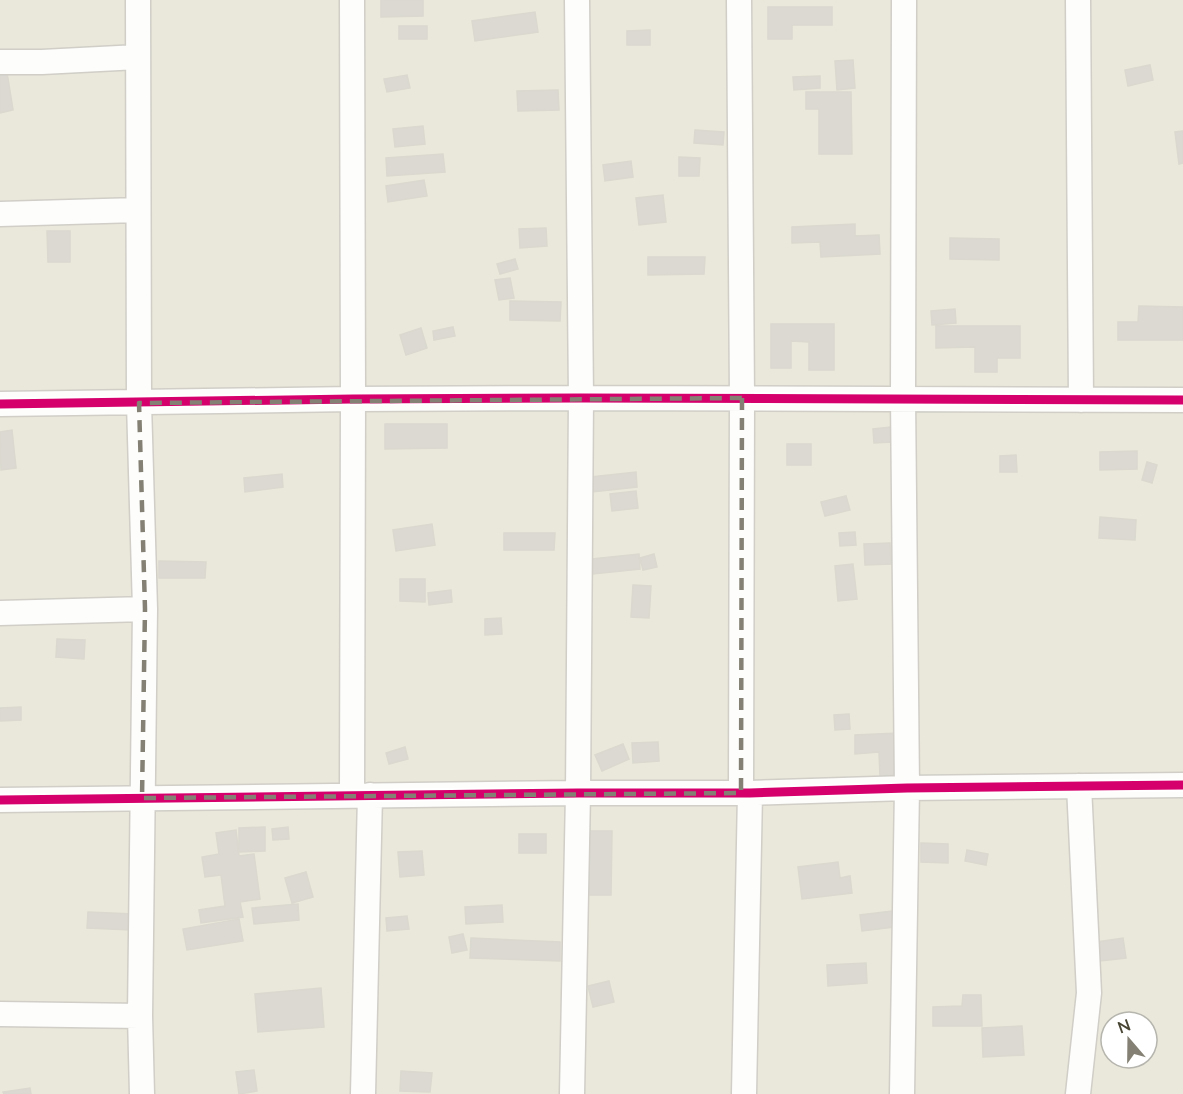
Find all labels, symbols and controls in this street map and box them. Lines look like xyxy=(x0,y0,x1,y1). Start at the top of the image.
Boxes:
north arrow xyxy=(1099,1010,1159,1070)
text: N xyxy=(1115,1014,1133,1036)

